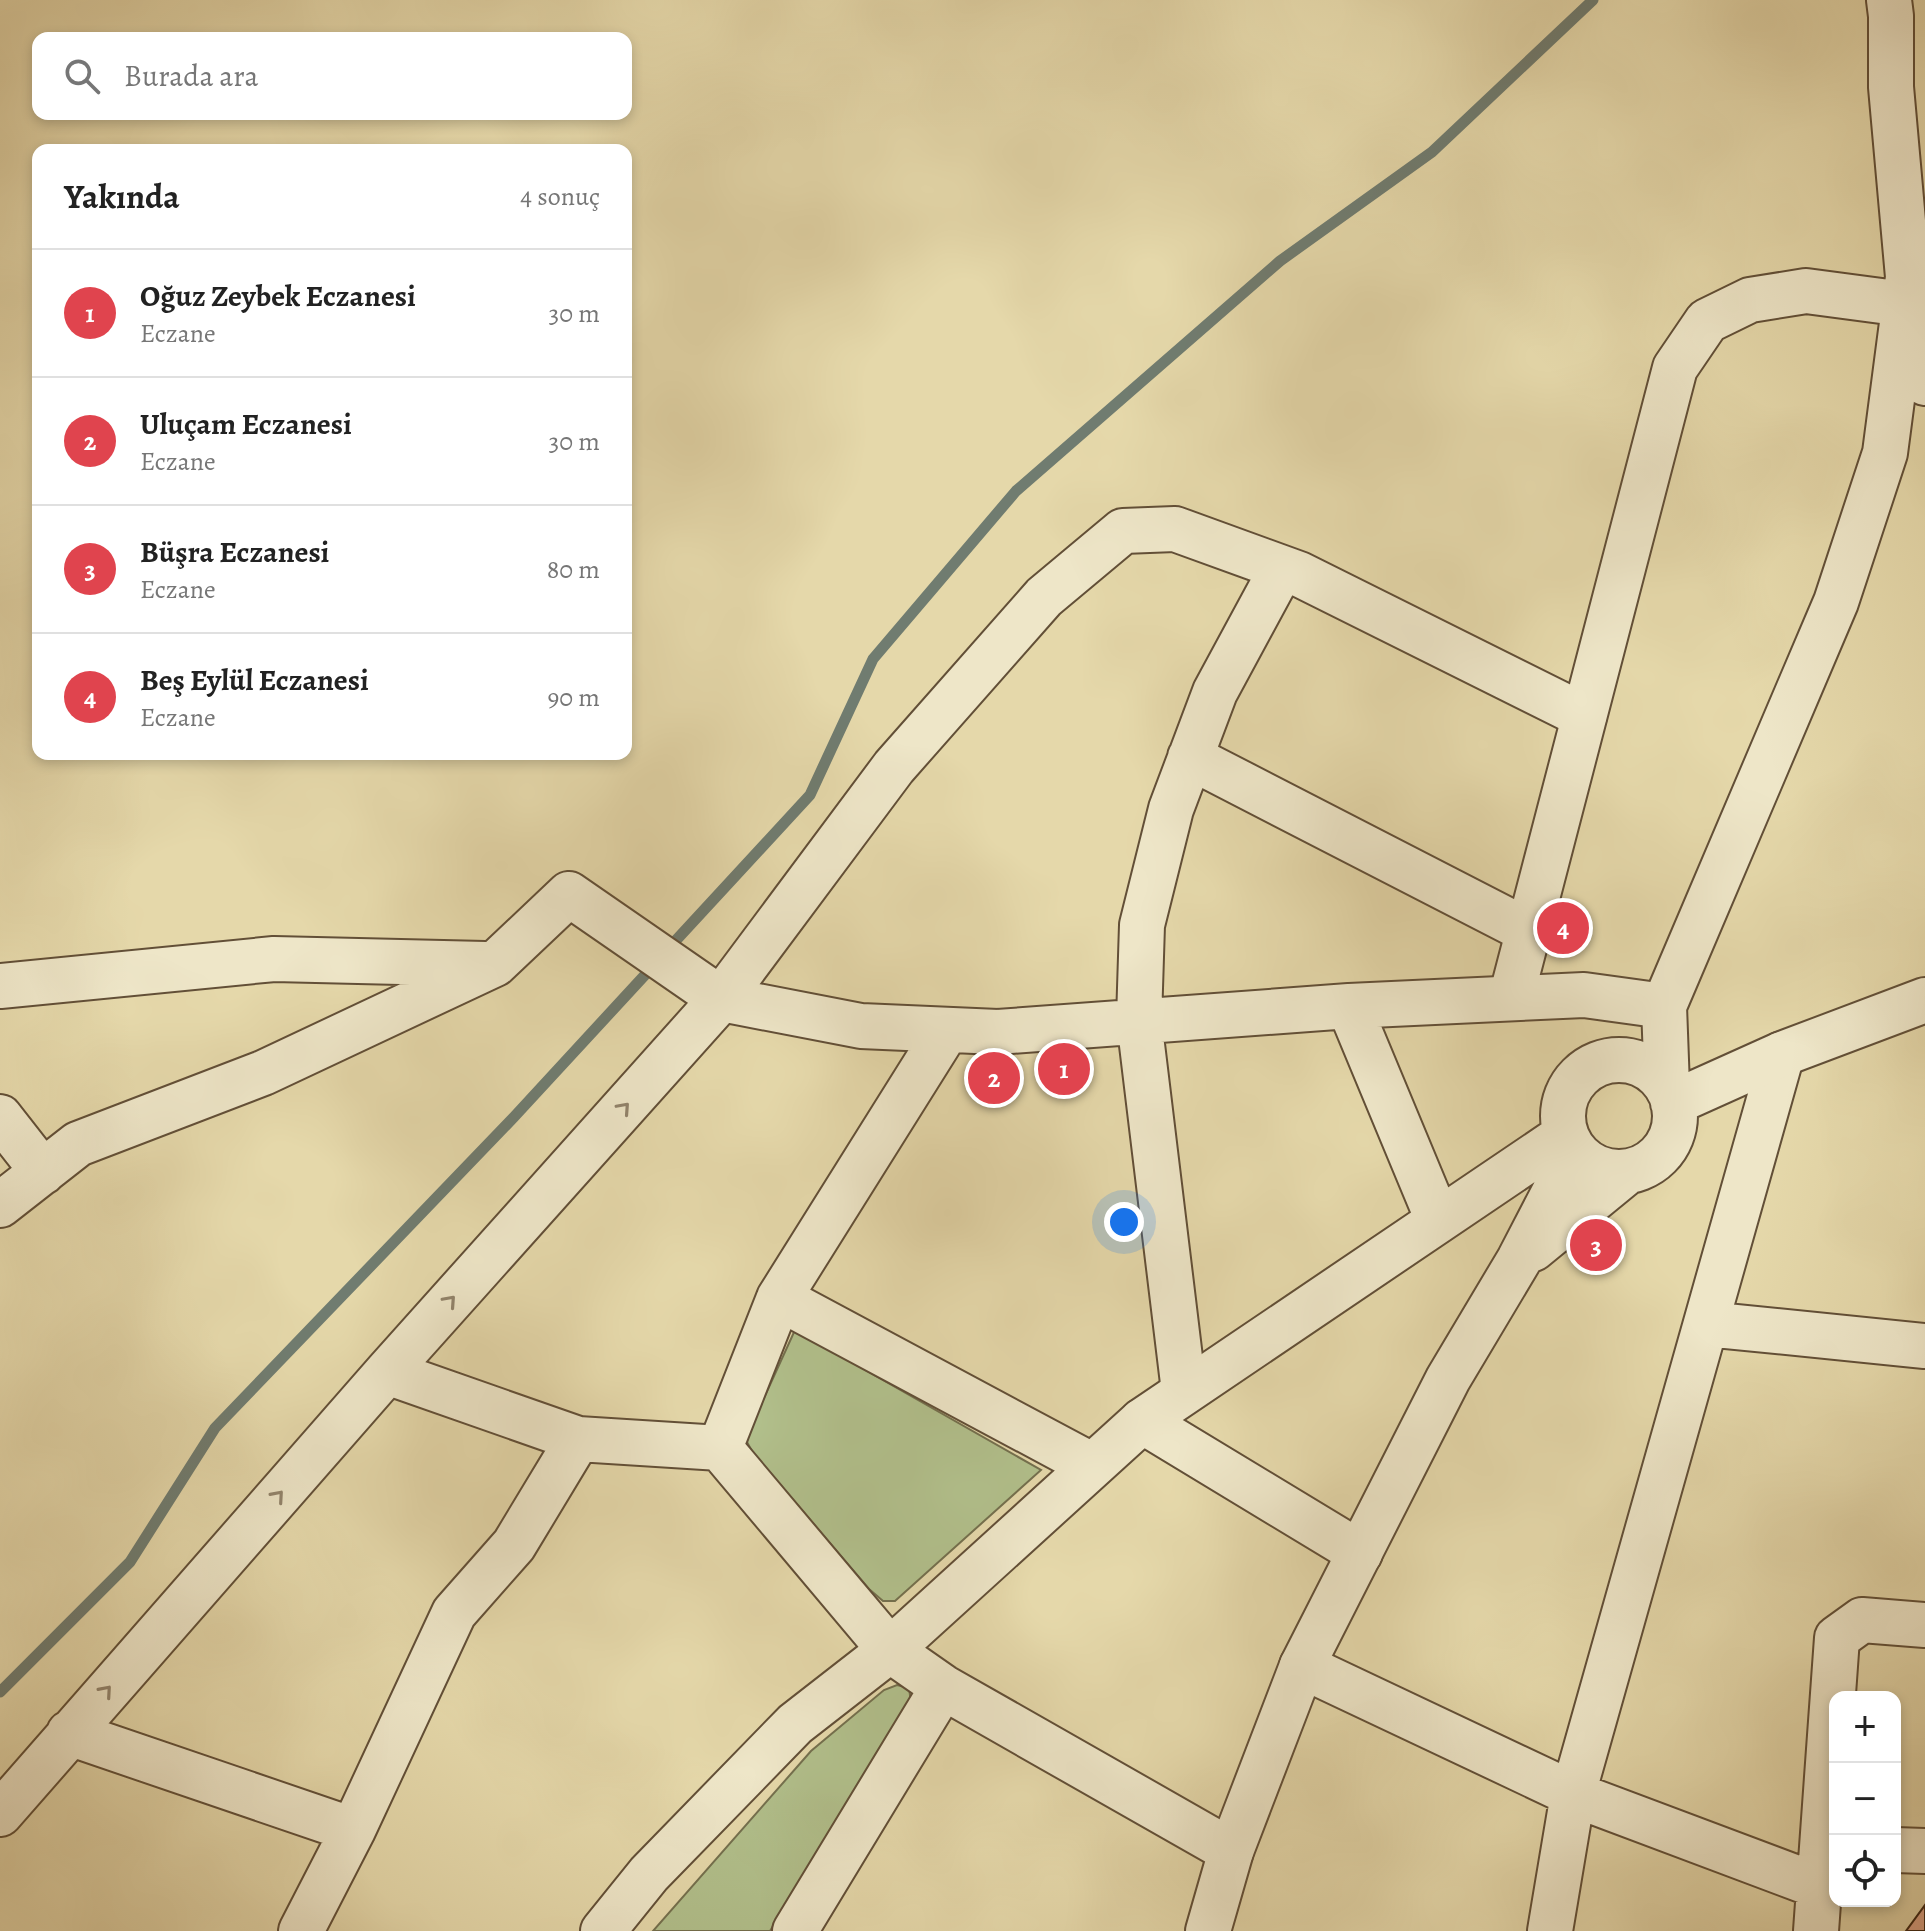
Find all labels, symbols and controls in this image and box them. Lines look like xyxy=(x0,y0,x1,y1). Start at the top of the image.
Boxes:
search box xyxy=(32,32,632,120)
icon: search xyxy=(60,54,104,98)
text: Burada ara xyxy=(124,56,259,96)
text: Yakında xyxy=(64,173,180,220)
text: 4 sonuç xyxy=(520,179,600,214)
text: Oğuz Zeybek Eczanesi xyxy=(140,276,416,316)
text: 1 xyxy=(85,296,95,331)
text: 30 m xyxy=(549,296,600,331)
text: Eczane xyxy=(140,316,216,351)
text: Uluçam Eczanesi xyxy=(140,404,352,444)
text: 2 xyxy=(84,424,96,459)
text: 30 m xyxy=(549,424,600,459)
text: Eczane xyxy=(140,444,216,479)
text: Büşra Eczanesi xyxy=(140,532,329,572)
text: 3 xyxy=(84,552,96,587)
text: 80 m xyxy=(547,552,600,587)
text: Eczane xyxy=(140,572,216,607)
text: Beş Eylül Eczanesi xyxy=(140,660,369,700)
text: 4 xyxy=(84,680,96,715)
text: 90 m xyxy=(548,680,600,715)
text: Eczane xyxy=(140,700,216,735)
pin: 4 xyxy=(1537,898,1589,958)
pin: 1 xyxy=(1038,1039,1090,1099)
pin: 2 xyxy=(968,1048,1020,1108)
one-way arrow xyxy=(614,1102,628,1117)
your location xyxy=(1104,1202,1144,1242)
pin: 3 xyxy=(1570,1215,1622,1275)
one-way arrow xyxy=(440,1296,455,1311)
one-way arrow xyxy=(268,1491,282,1506)
one-way arrow xyxy=(96,1686,111,1701)
map controls xyxy=(1829,1691,1901,1907)
button: + xyxy=(1829,1691,1901,1763)
button: − xyxy=(1829,1763,1901,1835)
button: locate xyxy=(1829,1835,1901,1907)

